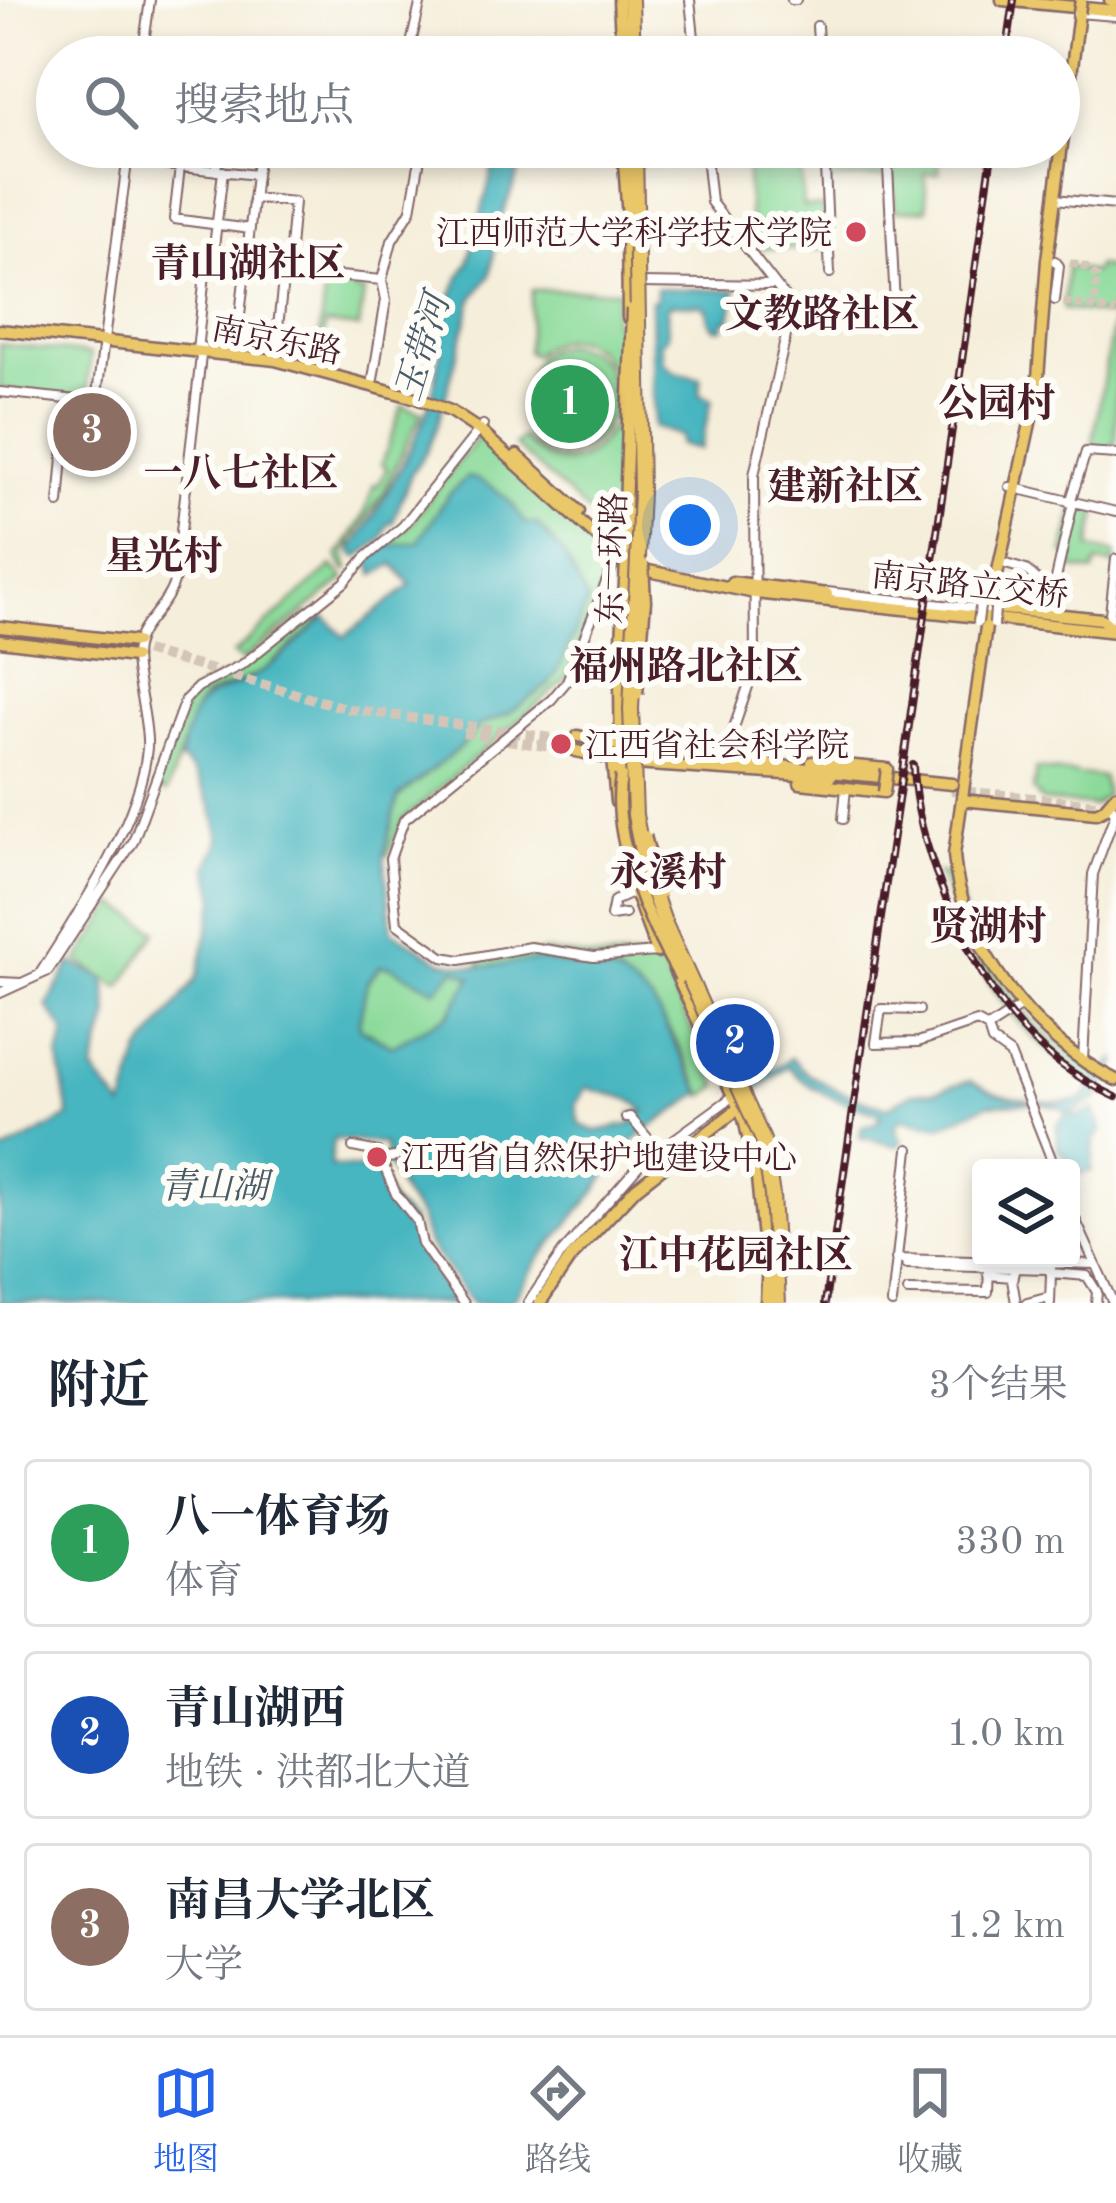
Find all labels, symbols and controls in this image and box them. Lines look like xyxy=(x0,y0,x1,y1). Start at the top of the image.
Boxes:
search box xyxy=(36,36,1080,168)
icon: search xyxy=(78,69,144,135)
text: 搜索地点 xyxy=(174,86,354,131)
place label: 江西师范大学科学技术学院 xyxy=(436,216,832,252)
marker: 江西师范大学科学技术学院 xyxy=(843,219,869,245)
district label: 青山湖社区 xyxy=(150,242,346,285)
water label: 玉带河 xyxy=(388,284,460,405)
district label: 文教路社区 xyxy=(724,293,920,336)
street label: 南京东路 xyxy=(208,311,345,371)
pin: 1 xyxy=(531,359,609,449)
district label: 公园村 xyxy=(938,382,1056,425)
pin: 3 xyxy=(53,387,131,477)
district label: 一八七社区 xyxy=(143,452,339,495)
district label: 建新社区 xyxy=(767,465,923,508)
street label: 东一环路 xyxy=(593,491,633,625)
your location xyxy=(660,495,720,555)
district label: 星光村 xyxy=(105,535,223,578)
street label: 南京路立交桥 xyxy=(869,558,1070,614)
district label: 福州路北社区 xyxy=(569,645,803,688)
place label: 江西省社会科学院 xyxy=(585,728,849,764)
marker: 江西省社会科学院 xyxy=(548,731,574,757)
district label: 永溪村 xyxy=(609,851,727,894)
district label: 贤湖村 xyxy=(929,905,1047,948)
pin: 2 xyxy=(696,998,774,1088)
place label: 江西省自然保护地建设中心 xyxy=(401,1141,797,1177)
marker: 江西省自然保护地建设中心 xyxy=(364,1144,390,1170)
map controls xyxy=(972,1159,1080,1267)
button: layers xyxy=(972,1159,1080,1267)
water label: 青山湖 xyxy=(160,1167,274,1207)
district label: 江中花园社区 xyxy=(619,1234,853,1277)
text: 附近 xyxy=(48,1363,150,1414)
text: 3个结果 xyxy=(928,1367,1068,1406)
text: 八一体育场 xyxy=(165,1497,390,1542)
text: 1 xyxy=(79,1523,101,1562)
text: 330 m xyxy=(955,1523,1065,1562)
text: 体育 xyxy=(165,1563,243,1602)
text: 青山湖西 xyxy=(165,1689,345,1734)
text: 2 xyxy=(79,1715,101,1754)
text: 1.0 km xyxy=(947,1715,1065,1754)
text: 地铁 · 洪都北大道 xyxy=(165,1755,471,1794)
text: 南昌大学北区 xyxy=(165,1881,435,1926)
text: 3 xyxy=(79,1907,101,1946)
text: 1.2 km xyxy=(947,1907,1065,1946)
text: 大学 xyxy=(165,1947,243,1986)
tab: 地图 xyxy=(153,2060,219,2182)
tab: 路线 xyxy=(525,2060,591,2182)
tab: 收藏 xyxy=(897,2060,963,2182)

